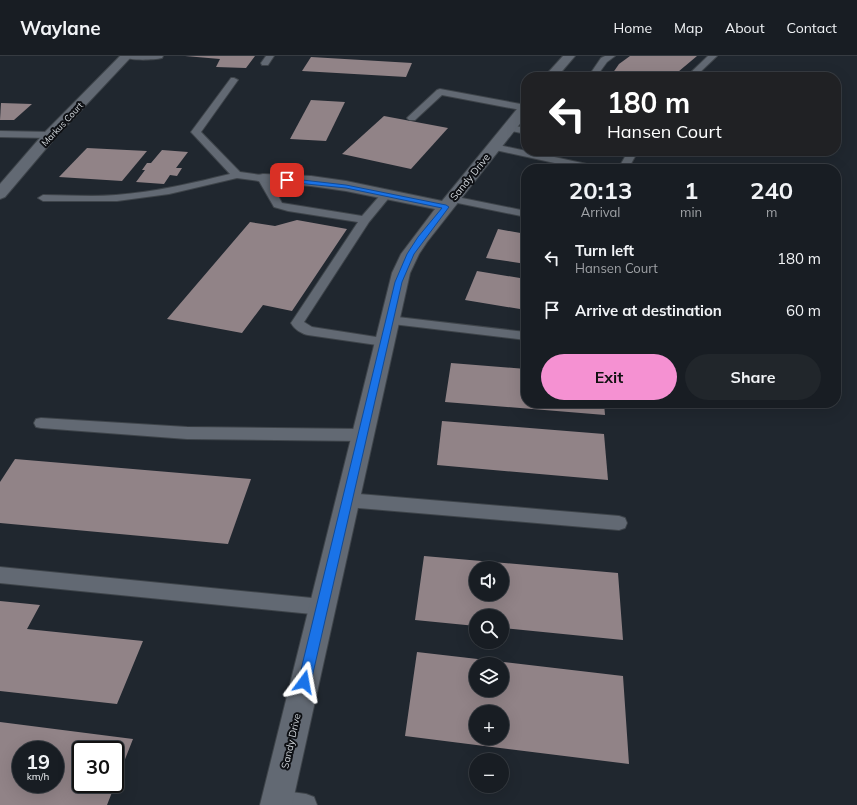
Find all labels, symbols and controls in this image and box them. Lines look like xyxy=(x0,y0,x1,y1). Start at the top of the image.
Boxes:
text: Waylane xyxy=(20,16,101,40)
text: Home xyxy=(613,19,652,37)
text: Map xyxy=(674,19,703,37)
text: About xyxy=(725,19,765,37)
text: Contact xyxy=(787,19,837,37)
text: 180 m xyxy=(607,85,690,120)
icon: left xyxy=(541,88,593,140)
street label: Markus Court xyxy=(39,100,85,148)
text: Hansen Court xyxy=(607,120,722,143)
street label: Sandy Drive xyxy=(447,151,493,203)
pin xyxy=(270,163,304,197)
icon: arrive xyxy=(276,169,298,191)
text: 20:13 xyxy=(569,175,632,205)
text: 1 xyxy=(684,175,698,205)
text: 240 xyxy=(750,175,793,205)
text: Arrival xyxy=(581,204,620,220)
text: min xyxy=(680,204,702,220)
text: m xyxy=(766,204,777,220)
text: Turn left xyxy=(575,241,634,260)
icon: left xyxy=(541,247,563,269)
text: 180 m xyxy=(777,249,821,268)
text: Hansen Court xyxy=(575,260,658,276)
icon: arrive xyxy=(541,299,563,321)
text: Arrive at destination xyxy=(575,301,722,320)
text: 60 m xyxy=(786,301,821,320)
button: Exit xyxy=(541,354,677,400)
button: Share xyxy=(685,354,821,400)
map controls xyxy=(469,561,509,793)
button: sound xyxy=(469,561,509,601)
button: search xyxy=(469,609,509,649)
button: layers xyxy=(469,657,509,697)
position arrow xyxy=(283,661,325,703)
button: + xyxy=(469,705,509,745)
street label: Sandy Drive xyxy=(278,712,304,770)
speed limit sign: 30 xyxy=(72,741,124,793)
text: 19 xyxy=(26,749,50,774)
button: − xyxy=(469,753,509,793)
text: km/h xyxy=(27,770,49,783)

